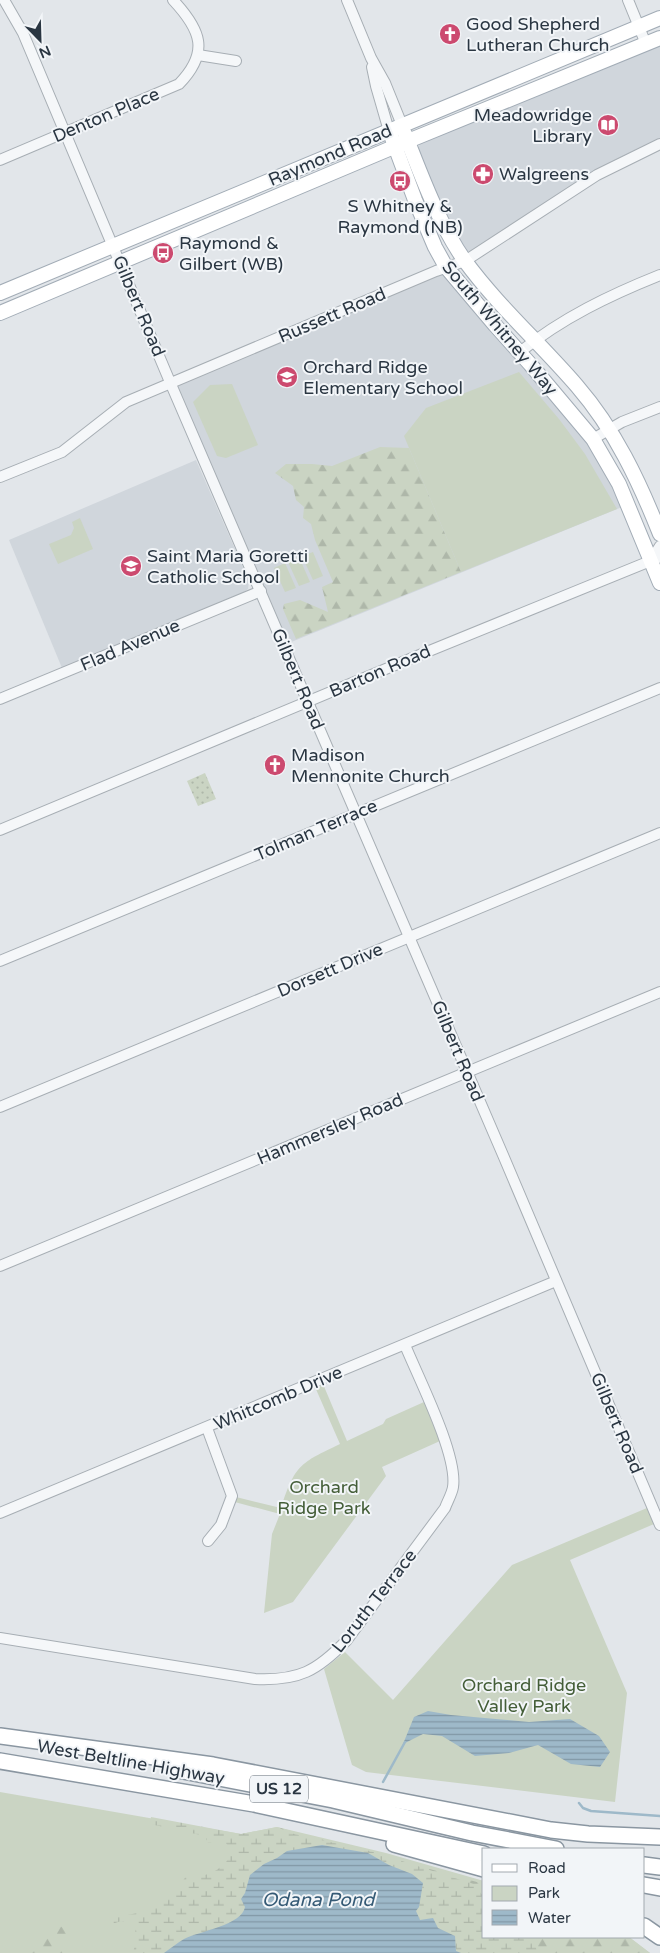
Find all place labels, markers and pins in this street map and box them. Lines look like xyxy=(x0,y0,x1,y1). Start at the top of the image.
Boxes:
place label: Good Shepherd Lutheran Church xyxy=(466,13,610,56)
church icon: Good Shepherd Lutheran Church xyxy=(438,22,462,46)
place label: Meadowridge Library xyxy=(474,104,592,147)
library icon: Meadowridge Library xyxy=(596,113,620,137)
pharmacy icon: Walgreens xyxy=(471,162,495,186)
place label: Walgreens xyxy=(499,163,589,185)
bus stop icon: S Whitney & Raymond (NB) xyxy=(388,169,412,193)
place label: S Whitney & Raymond (NB) xyxy=(337,195,463,238)
place label: Raymond & Gilbert (WB) xyxy=(179,232,283,275)
bus stop icon: Raymond & Gilbert (WB) xyxy=(151,241,175,265)
place label: Orchard Ridge Elementary School xyxy=(303,356,463,399)
school or university icon: Orchard Ridge Elementary School xyxy=(275,365,299,389)
place label: Saint Maria Goretti Catholic School xyxy=(147,545,308,588)
school or university icon: Saint Maria Goretti Catholic School xyxy=(119,554,143,578)
place label: Madison Mennonite Church xyxy=(291,744,450,787)
church icon: Madison Mennonite Church xyxy=(263,753,287,777)

